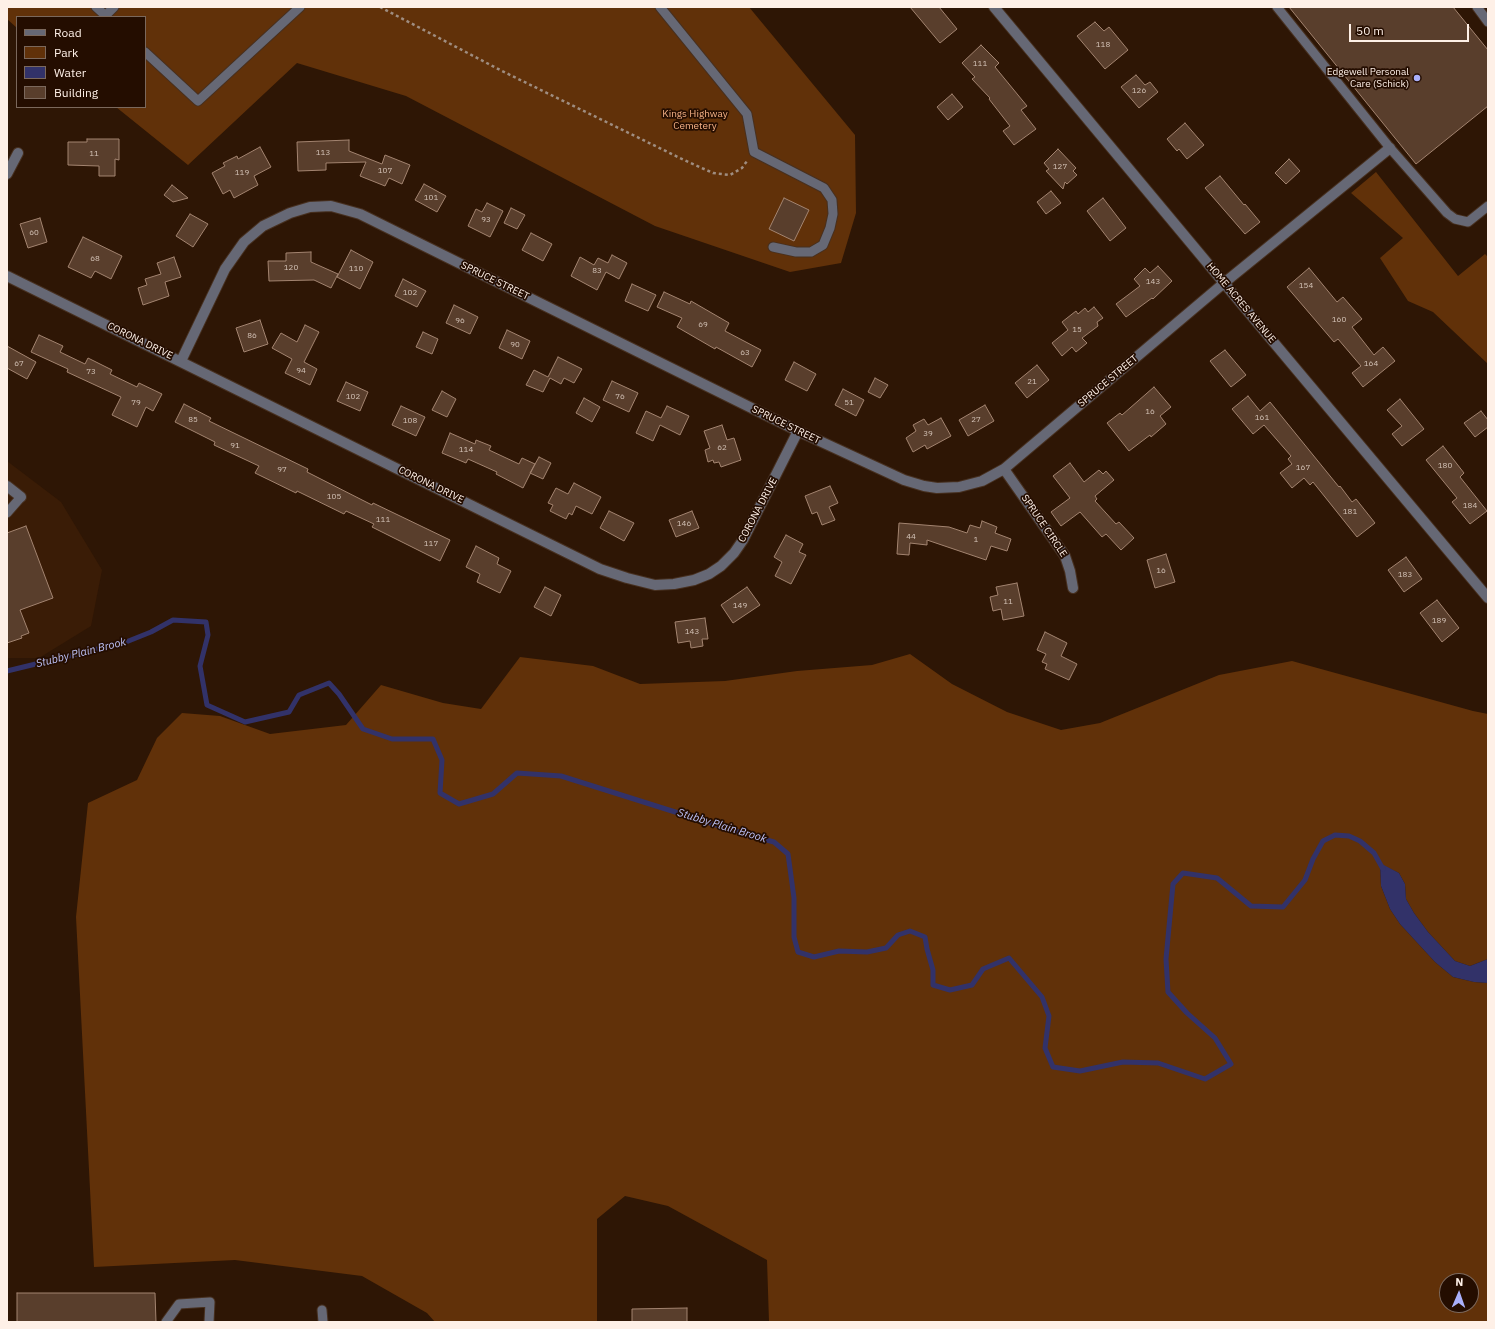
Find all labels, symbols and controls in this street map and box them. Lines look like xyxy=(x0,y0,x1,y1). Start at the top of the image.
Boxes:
legend xyxy=(16,16,146,108)
scale bar xyxy=(1351,16,1471,42)
text: 50 m xyxy=(1356,23,1384,38)
text: Road xyxy=(54,25,82,40)
house number: 118 xyxy=(1096,40,1110,50)
text: Park xyxy=(54,45,78,60)
house number: 111 xyxy=(973,59,987,69)
text: Water xyxy=(54,65,86,80)
place label: Edgewell Personal Care (Schick) xyxy=(1327,66,1409,90)
marker: Edgewell Personal Care (Schick) xyxy=(1412,73,1422,83)
text: Building xyxy=(54,85,98,100)
house number: 126 xyxy=(1132,86,1146,96)
park label: Kings Highway Cemetery xyxy=(662,108,728,132)
house number: 113 xyxy=(316,148,330,158)
house number: 11 xyxy=(89,149,99,159)
house number: 127 xyxy=(1053,162,1067,172)
house number: 107 xyxy=(378,166,392,176)
house number: 119 xyxy=(235,168,249,178)
house number: 101 xyxy=(424,193,438,203)
house number: 93 xyxy=(481,215,491,225)
house number: 60 xyxy=(29,228,39,238)
house number: 68 xyxy=(90,254,100,264)
street label: SPRUCE STREET xyxy=(459,259,531,303)
street label: HOME ACRES AVENUE xyxy=(1204,260,1278,346)
house number: 120 xyxy=(284,263,298,273)
house number: 110 xyxy=(349,264,363,274)
house number: 83 xyxy=(592,266,602,276)
house number: 143 xyxy=(1146,277,1160,287)
house number: 154 xyxy=(1299,281,1313,291)
house number: 102 xyxy=(403,288,417,298)
house number: 160 xyxy=(1332,315,1346,325)
house number: 96 xyxy=(455,316,465,326)
street label: CORONA DRIVE xyxy=(105,320,175,362)
house number: 69 xyxy=(698,320,708,330)
house number: 15 xyxy=(1072,325,1082,335)
house number: 86 xyxy=(247,331,257,341)
house number: 90 xyxy=(510,340,520,350)
house number: 63 xyxy=(740,348,750,358)
street label: SPRUCE STREET xyxy=(1076,352,1140,410)
house number: 67 xyxy=(14,359,24,369)
house number: 164 xyxy=(1364,359,1378,369)
house number: 94 xyxy=(296,366,306,376)
house number: 73 xyxy=(86,367,96,377)
house number: 21 xyxy=(1027,377,1037,387)
house number: 102 xyxy=(346,392,360,402)
house number: 76 xyxy=(615,392,625,402)
house number: 79 xyxy=(131,398,141,408)
house number: 51 xyxy=(844,398,854,408)
street label: SPRUCE STREET xyxy=(750,403,822,447)
house number: 16 xyxy=(1145,407,1155,417)
house number: 161 xyxy=(1255,413,1269,423)
house number: 85 xyxy=(188,415,198,425)
house number: 27 xyxy=(971,415,981,425)
house number: 108 xyxy=(403,416,417,426)
house number: 39 xyxy=(923,429,933,439)
house number: 91 xyxy=(230,441,240,451)
house number: 62 xyxy=(717,443,727,453)
house number: 114 xyxy=(459,445,473,455)
house number: 180 xyxy=(1438,461,1452,471)
house number: 167 xyxy=(1296,463,1310,473)
street label: CORONA DRIVE xyxy=(396,464,466,506)
house number: 97 xyxy=(277,465,287,475)
street label: CORONA DRIVE xyxy=(736,476,780,544)
house number: 105 xyxy=(327,492,341,502)
street label: SPRUCE CIRCLE xyxy=(1019,492,1069,560)
house number: 184 xyxy=(1463,501,1477,511)
house number: 181 xyxy=(1343,507,1357,517)
house number: 111 xyxy=(376,515,390,525)
house number: 146 xyxy=(677,519,691,529)
house number: 44 xyxy=(906,532,916,542)
house number: 1 xyxy=(974,535,978,545)
house number: 117 xyxy=(424,539,438,549)
house number: 16 xyxy=(1156,566,1166,576)
house number: 183 xyxy=(1398,570,1412,580)
house number: 11 xyxy=(1003,597,1013,607)
house number: 149 xyxy=(733,601,747,611)
house number: 189 xyxy=(1432,616,1446,626)
house number: 143 xyxy=(685,627,699,637)
water label: Stubby Plain Brook xyxy=(35,635,127,671)
water label: Stubby Plain Brook xyxy=(676,806,768,846)
north arrow xyxy=(1439,1273,1479,1313)
text: N xyxy=(1455,1275,1464,1289)

